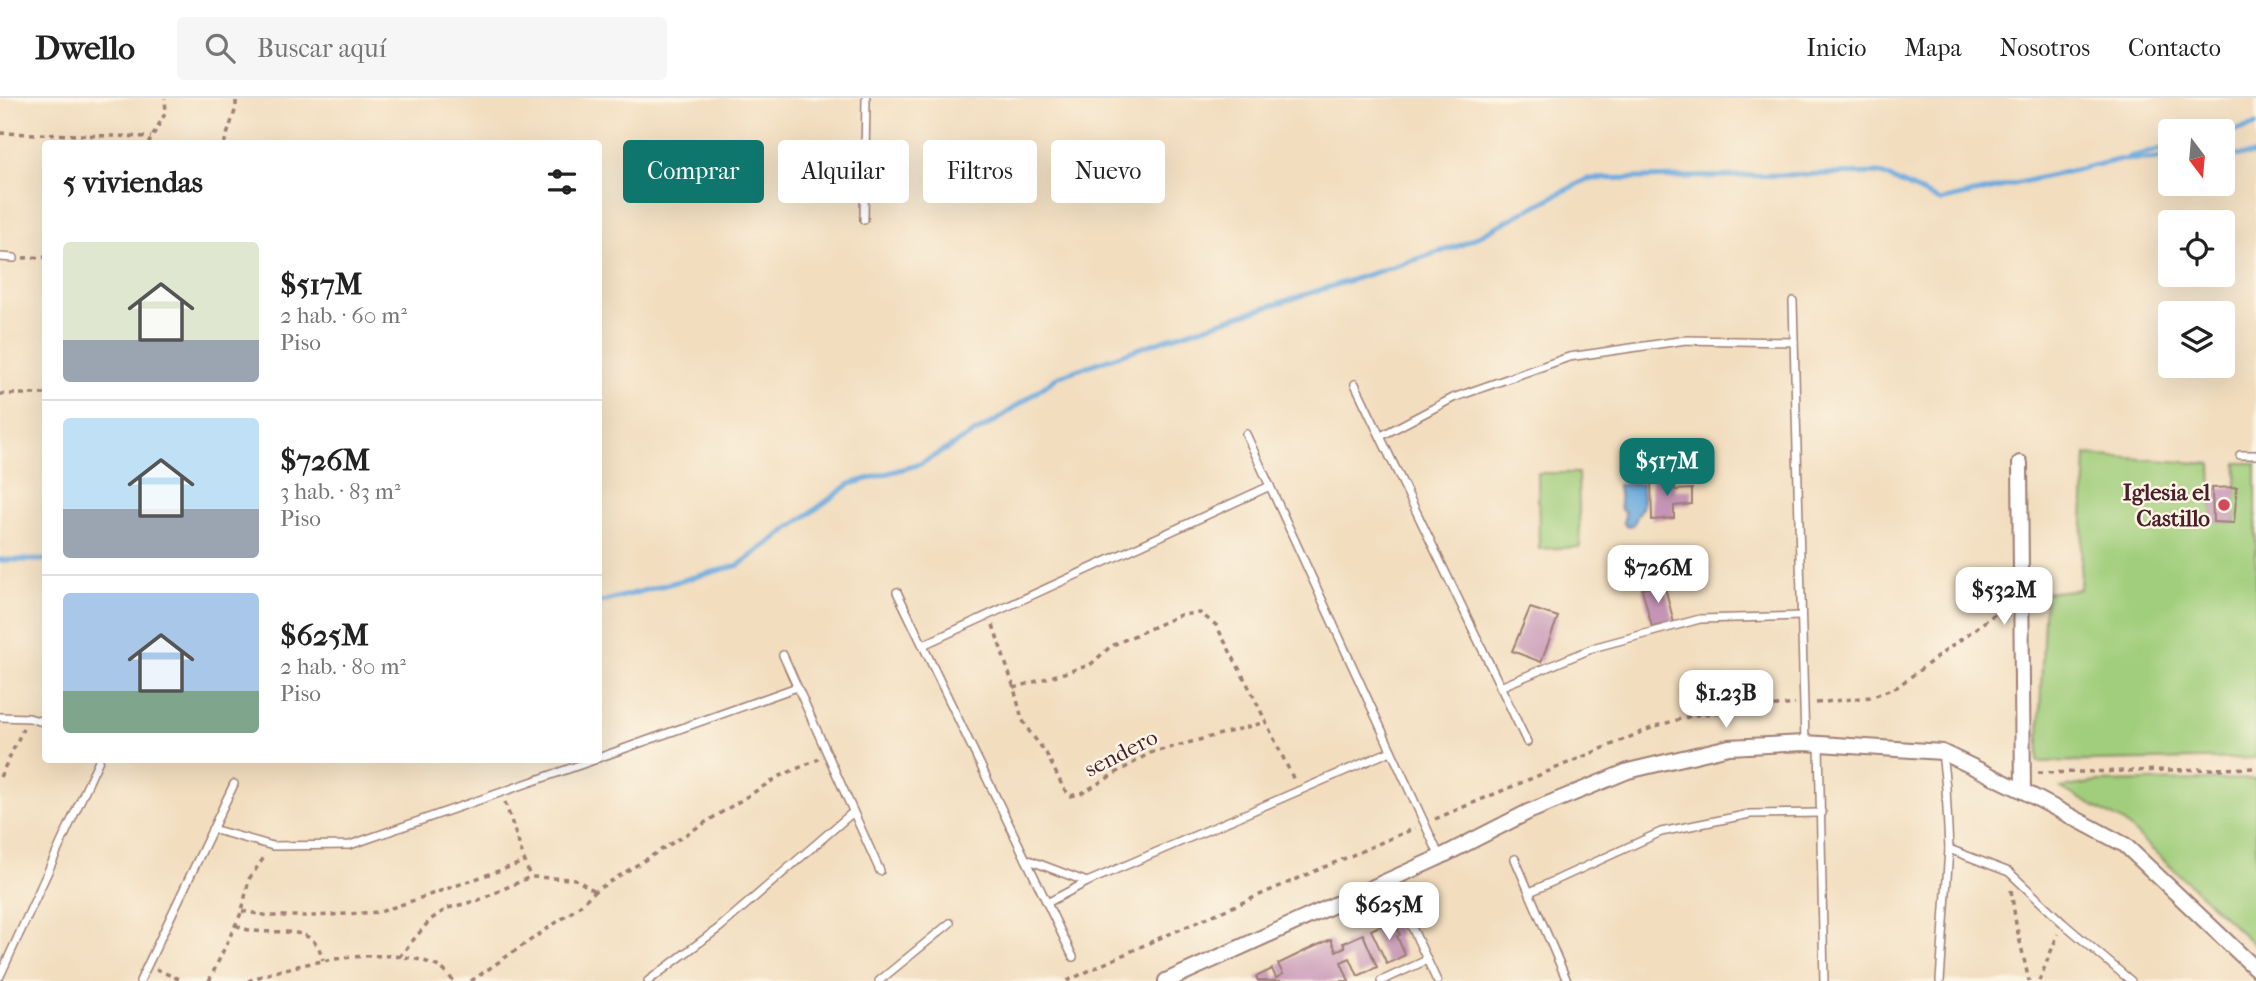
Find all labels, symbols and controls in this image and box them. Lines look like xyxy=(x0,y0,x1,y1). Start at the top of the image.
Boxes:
search box xyxy=(177,17,667,80)
text: Dwello xyxy=(35,29,135,68)
icon: search xyxy=(201,29,239,67)
text: Buscar aquí xyxy=(257,33,386,64)
text: Inicio xyxy=(1806,34,1866,62)
text: Mapa xyxy=(1904,34,1962,62)
text: Nosotros xyxy=(2000,34,2090,62)
text: Contacto xyxy=(2128,34,2221,62)
north arrow xyxy=(2158,119,2235,196)
map controls xyxy=(2158,119,2235,378)
chip: Comprar xyxy=(623,140,764,203)
chip: Alquilar xyxy=(778,140,909,203)
chip: Filtros xyxy=(923,140,1037,203)
chip: Nuevo xyxy=(1051,140,1165,203)
icon: filters xyxy=(543,163,581,201)
text: 5 viviendas xyxy=(63,165,203,200)
button: locate xyxy=(2158,210,2235,287)
text: $517M xyxy=(280,267,362,302)
icon: home xyxy=(119,270,203,354)
button: layers xyxy=(2158,301,2235,378)
text: 2 hab. · 60 m² xyxy=(280,302,407,329)
text: Piso xyxy=(280,329,321,356)
pin: $517M xyxy=(1618,438,1716,498)
text: $726M xyxy=(280,443,370,478)
icon: home xyxy=(119,446,203,530)
text: $517M xyxy=(1636,447,1698,474)
text: 3 hab. · 83 m² xyxy=(280,478,400,505)
place label: Iglesia el Castillo xyxy=(2123,479,2211,532)
marker: Iglesia el Castillo xyxy=(2216,497,2232,513)
text: Piso xyxy=(280,505,321,532)
pin: $726M xyxy=(1609,546,1707,605)
text: $726M xyxy=(1624,554,1693,581)
pin: $532M xyxy=(1955,568,2053,627)
text: $532M xyxy=(1972,576,2036,603)
text: $625M xyxy=(280,618,369,653)
icon: home xyxy=(119,621,203,705)
text: 2 hab. · 80 m² xyxy=(280,653,406,680)
pin: $1.23B xyxy=(1669,670,1783,730)
text: $1.23B xyxy=(1695,679,1757,706)
text: Piso xyxy=(280,680,321,707)
street label: sendero xyxy=(1080,723,1162,783)
pin: $625M xyxy=(1340,882,1438,942)
text: $625M xyxy=(1355,891,1423,918)

